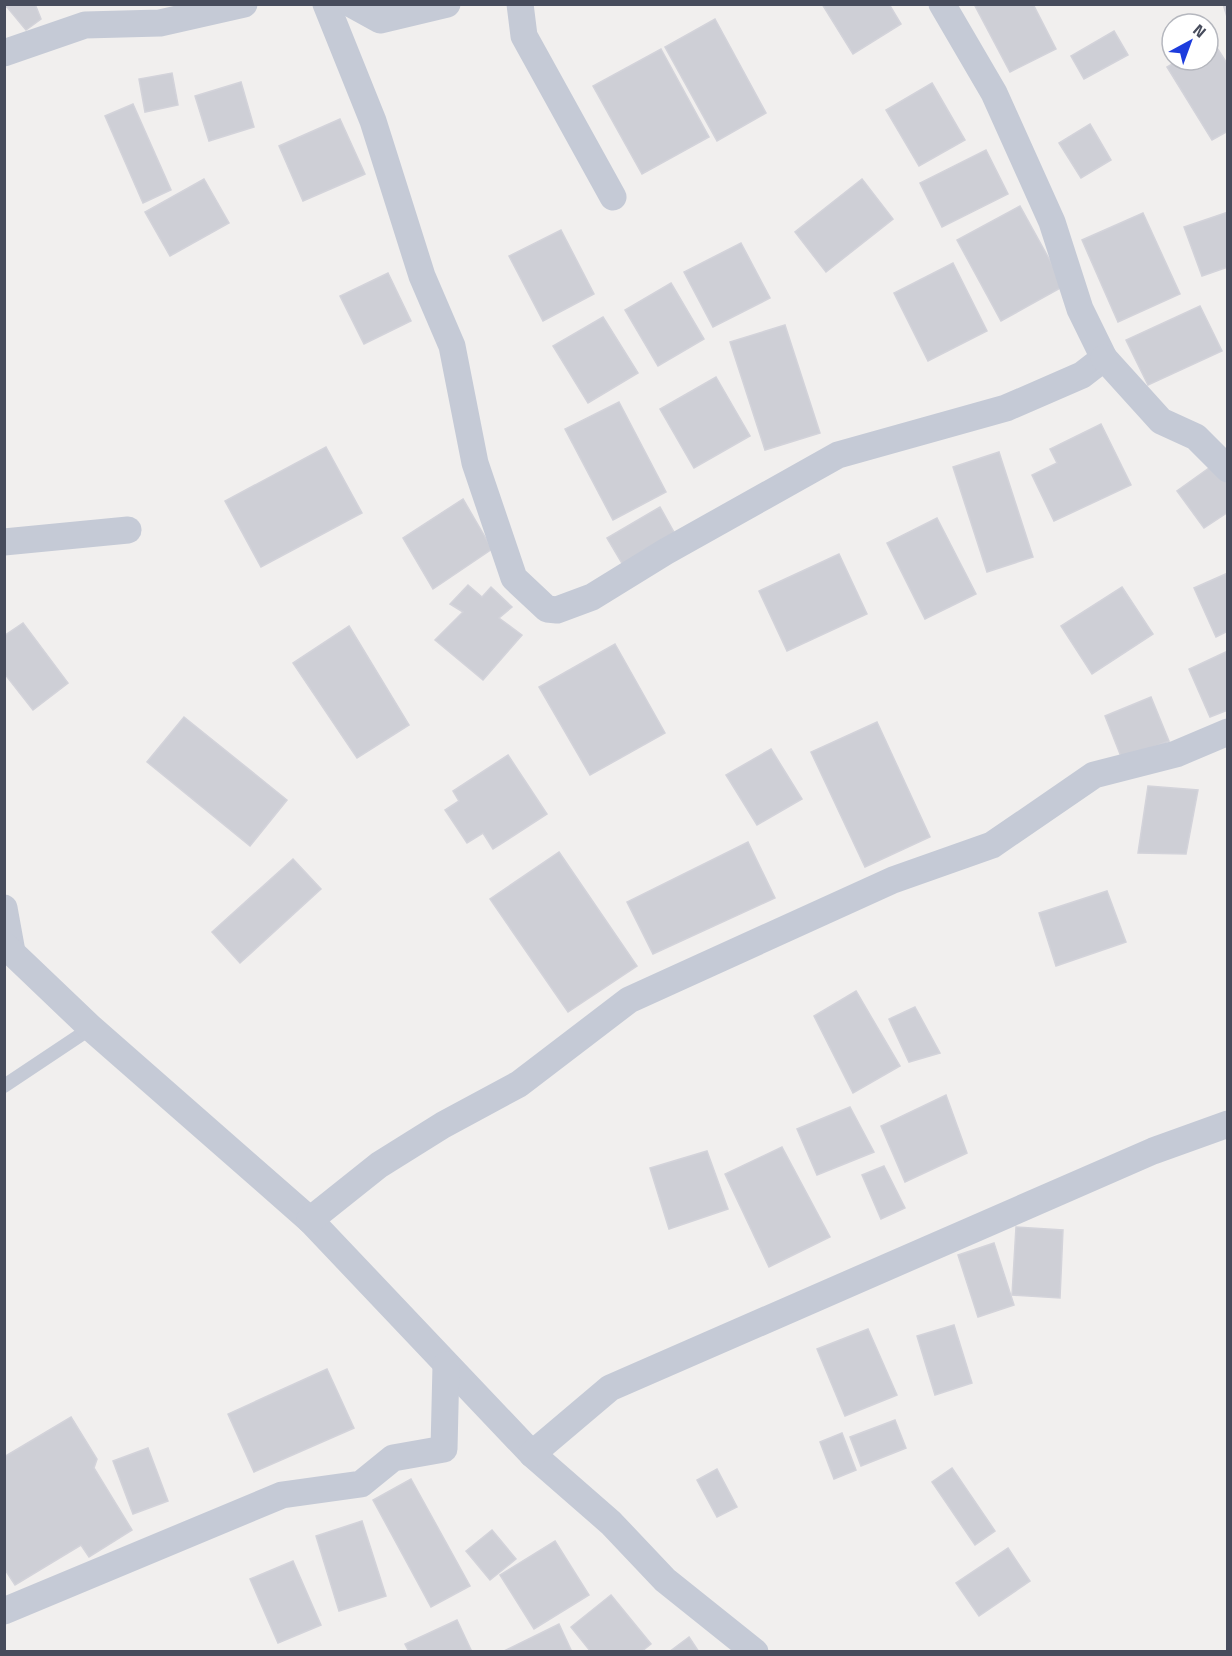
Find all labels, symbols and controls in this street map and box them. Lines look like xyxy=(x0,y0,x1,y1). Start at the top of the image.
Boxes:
north arrow xyxy=(1160,12,1220,72)
text: N xyxy=(1188,18,1212,43)

